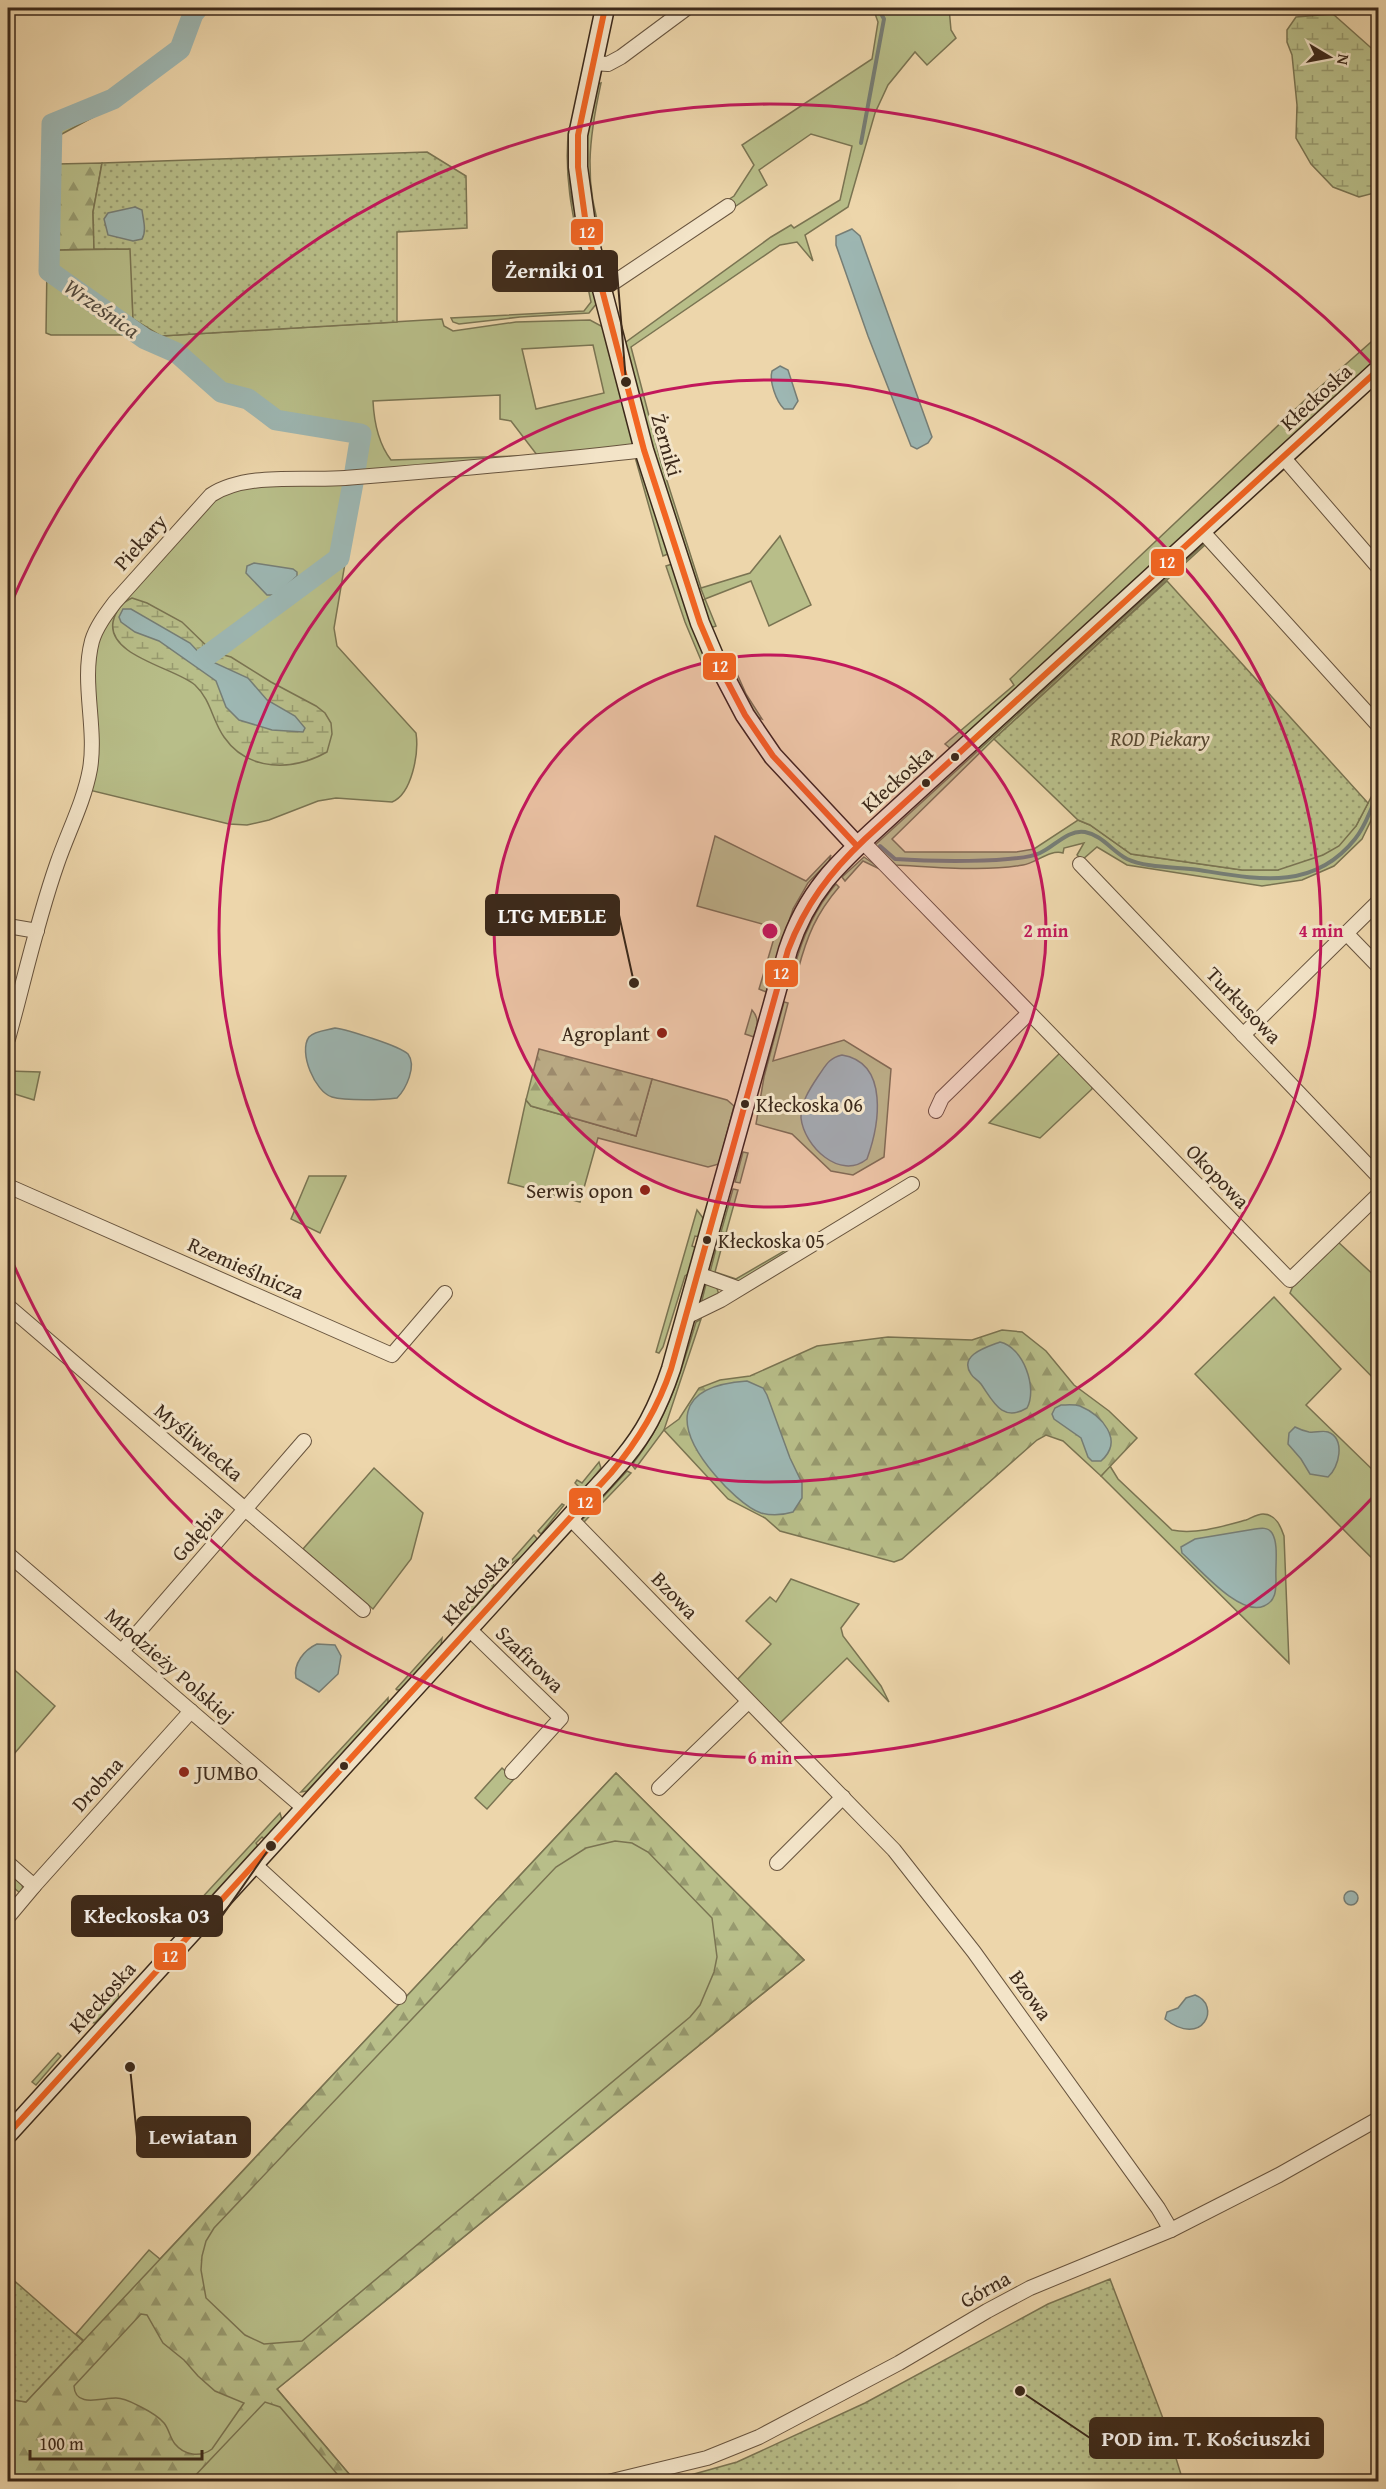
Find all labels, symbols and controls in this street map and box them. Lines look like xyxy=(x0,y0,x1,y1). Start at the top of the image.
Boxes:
north arrow xyxy=(1299,27,1359,87)
text: N xyxy=(1331,52,1357,67)
line badge: 12 xyxy=(570,218,604,246)
text: 12 xyxy=(579,220,595,244)
callout: Żerniki 01 xyxy=(493,251,617,291)
text: Żerniki 01 xyxy=(505,254,605,286)
water label: Wrześnica xyxy=(58,270,146,346)
street label: Kłeckoska xyxy=(1273,356,1359,438)
street label: Żerniki xyxy=(643,410,691,480)
street label: Piekary xyxy=(106,506,174,577)
line badge: 12 xyxy=(1150,548,1185,577)
text: 12 xyxy=(1159,550,1175,574)
line badge: 12 xyxy=(702,652,737,681)
text: 12 xyxy=(712,654,728,678)
park label: ROD Piekary xyxy=(1109,723,1210,754)
street label: Kłeckoska xyxy=(854,738,940,820)
unlabelled marker xyxy=(949,751,961,763)
unlabelled marker xyxy=(920,777,932,789)
callout: LTG MEBLE xyxy=(486,895,619,935)
text: LTG MEBLE xyxy=(498,899,607,931)
text: 2 min xyxy=(1024,917,1069,944)
text: 4 min xyxy=(1299,917,1344,944)
centre of rings xyxy=(760,921,780,941)
line badge: 12 xyxy=(764,959,799,988)
street label: Turkusowa xyxy=(1199,959,1289,1051)
text: 12 xyxy=(773,961,789,985)
place label: Agroplant xyxy=(561,1018,651,1049)
marker: Agroplant xyxy=(655,1026,669,1040)
place label: Kłeckoska 06 xyxy=(756,1090,863,1119)
marker: Kłeckoska 06 xyxy=(739,1098,751,1110)
street label: Okopowa xyxy=(1179,1136,1257,1216)
place label: Serwis opon xyxy=(526,1175,633,1206)
marker: Serwis opon xyxy=(638,1183,652,1197)
place label: Kłeckoska 05 xyxy=(718,1226,825,1255)
street label: Rzemieślnicza xyxy=(183,1229,309,1307)
marker: Kłeckoska 05 xyxy=(701,1234,713,1246)
street label: Myśliwiecka xyxy=(148,1395,250,1489)
line badge: 12 xyxy=(568,1487,602,1516)
text: 12 xyxy=(577,1490,593,1514)
street label: Gołębia xyxy=(164,1498,230,1568)
street label: Kłeckoska xyxy=(434,1546,516,1632)
street label: Bzowa xyxy=(644,1564,706,1626)
street label: Młodzieży Polskiej xyxy=(98,1600,242,1730)
street label: Szafirowa xyxy=(489,1618,571,1700)
text: 6 min xyxy=(748,1744,793,1771)
street label: Drobna xyxy=(64,1750,130,1818)
place label: JUMBO xyxy=(193,1757,258,1788)
unlabelled marker xyxy=(338,1760,350,1772)
marker: JUMBO xyxy=(177,1765,191,1779)
callout: Kłeckoska 03 xyxy=(72,1896,222,1936)
text: Kłeckoska 03 xyxy=(84,1899,210,1931)
line badge: 12 xyxy=(153,1942,187,1971)
text: 12 xyxy=(162,1944,178,1968)
street label: Kłeckoska xyxy=(61,1954,143,2040)
street label: Bzowa xyxy=(1002,1963,1060,2027)
callout: Lewiatan xyxy=(137,2117,250,2157)
text: Lewiatan xyxy=(149,2120,237,2152)
street label: Górna xyxy=(954,2262,1016,2316)
callout: POD im. T. Kościuszki xyxy=(1090,2418,1323,2458)
text: POD im. T. Kościuszki xyxy=(1101,2422,1311,2454)
scale bar xyxy=(30,2423,202,2461)
text: 100 m xyxy=(39,2430,84,2457)

